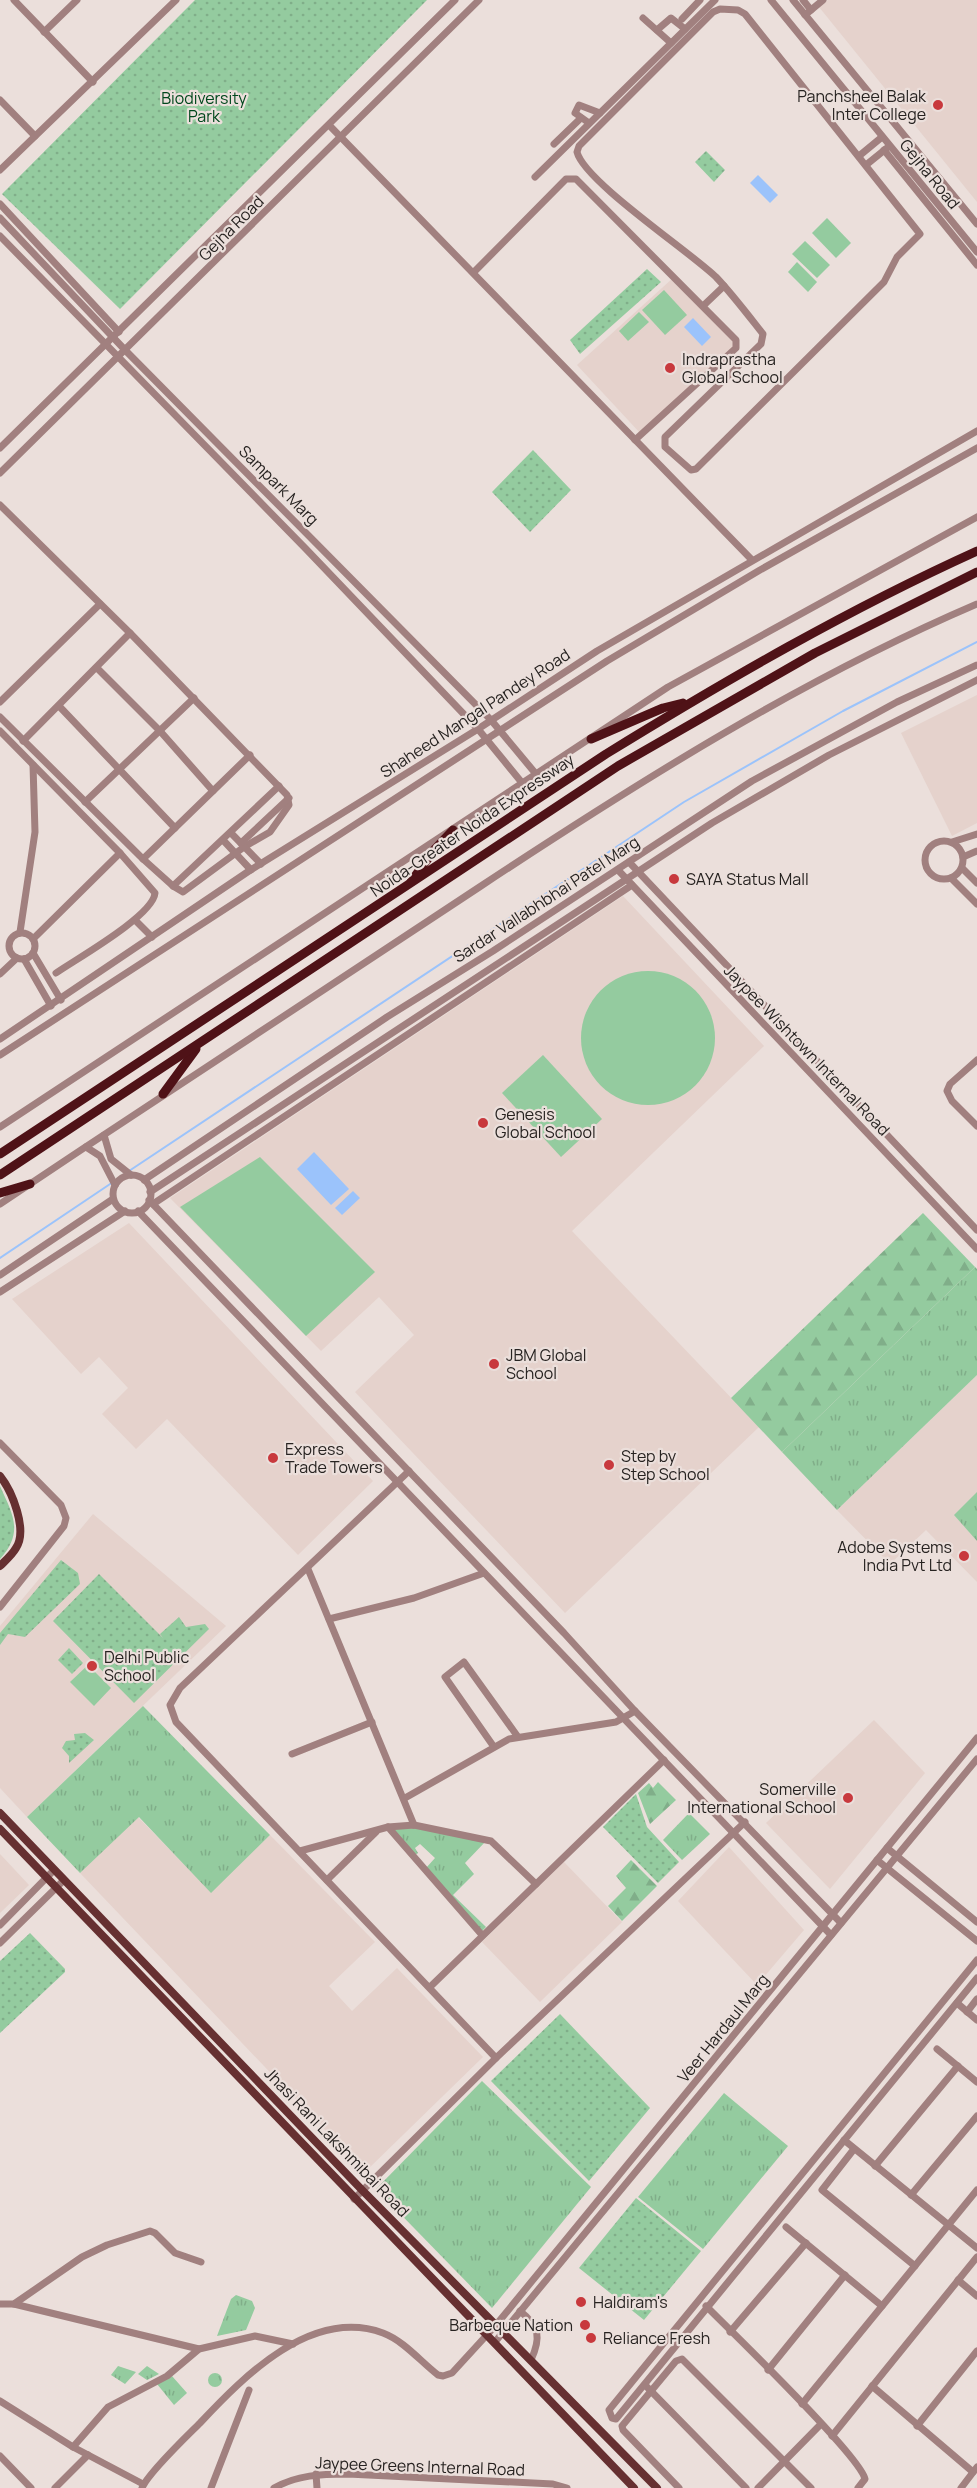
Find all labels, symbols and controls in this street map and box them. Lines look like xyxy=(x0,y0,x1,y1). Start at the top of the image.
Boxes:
place label: Panchsheel Balak Inter College xyxy=(797,85,927,125)
park label: Biodiversity Park xyxy=(161,87,247,127)
marker: Panchsheel Balak Inter College xyxy=(931,98,945,112)
street label: Gejha Road xyxy=(895,134,965,214)
street label: Gejha Road xyxy=(193,190,269,266)
place label: Indraprastha Global School xyxy=(682,348,783,388)
marker: Indraprastha Global School xyxy=(663,361,677,375)
street label: Sampark Marg xyxy=(234,440,324,530)
street label: Shaheed Mangal Pandey Road xyxy=(376,643,574,783)
street label: Noida-Greater Noida Expressway xyxy=(366,748,579,902)
street label: Sardar Vallabhbhai Patel Marg xyxy=(449,831,643,967)
place label: SAYA Status Mall xyxy=(686,868,809,890)
marker: SAYA Status Mall xyxy=(667,872,681,886)
street label: Jaypee Wishtown Internal Road xyxy=(719,960,895,1140)
place label: Genesis Global School xyxy=(495,1103,596,1143)
marker: Genesis Global School xyxy=(476,1116,490,1130)
place label: JBM Global School xyxy=(506,1344,586,1384)
marker: JBM Global School xyxy=(487,1357,501,1371)
place label: Express Trade Towers xyxy=(285,1438,383,1478)
place label: Step by Step School xyxy=(621,1445,710,1485)
marker: Express Trade Towers xyxy=(266,1451,280,1465)
marker: Step by Step School xyxy=(602,1458,616,1472)
place label: Adobe Systems India Pvt Ltd xyxy=(837,1536,952,1576)
marker: Adobe Systems India Pvt Ltd xyxy=(957,1549,971,1563)
place label: Delhi Public School xyxy=(104,1646,189,1686)
marker: Delhi Public School xyxy=(85,1659,99,1673)
place label: Somerville International School xyxy=(687,1778,836,1818)
marker: Somerville International School xyxy=(841,1791,855,1805)
street label: Veer Hardaul Marg xyxy=(672,1969,774,2087)
street label: Jhasi Rani Lakshmibai Road xyxy=(260,2062,414,2222)
place label: Haldiram's xyxy=(593,2291,668,2313)
marker: Haldiram's xyxy=(574,2295,588,2309)
place label: Barbeque Nation xyxy=(449,2314,573,2336)
marker: Barbeque Nation xyxy=(578,2318,592,2332)
place label: Reliance Fresh xyxy=(603,2327,710,2349)
marker: Reliance Fresh xyxy=(584,2331,598,2345)
street label: Jaypee Greens Internal Road xyxy=(315,2451,525,2481)

